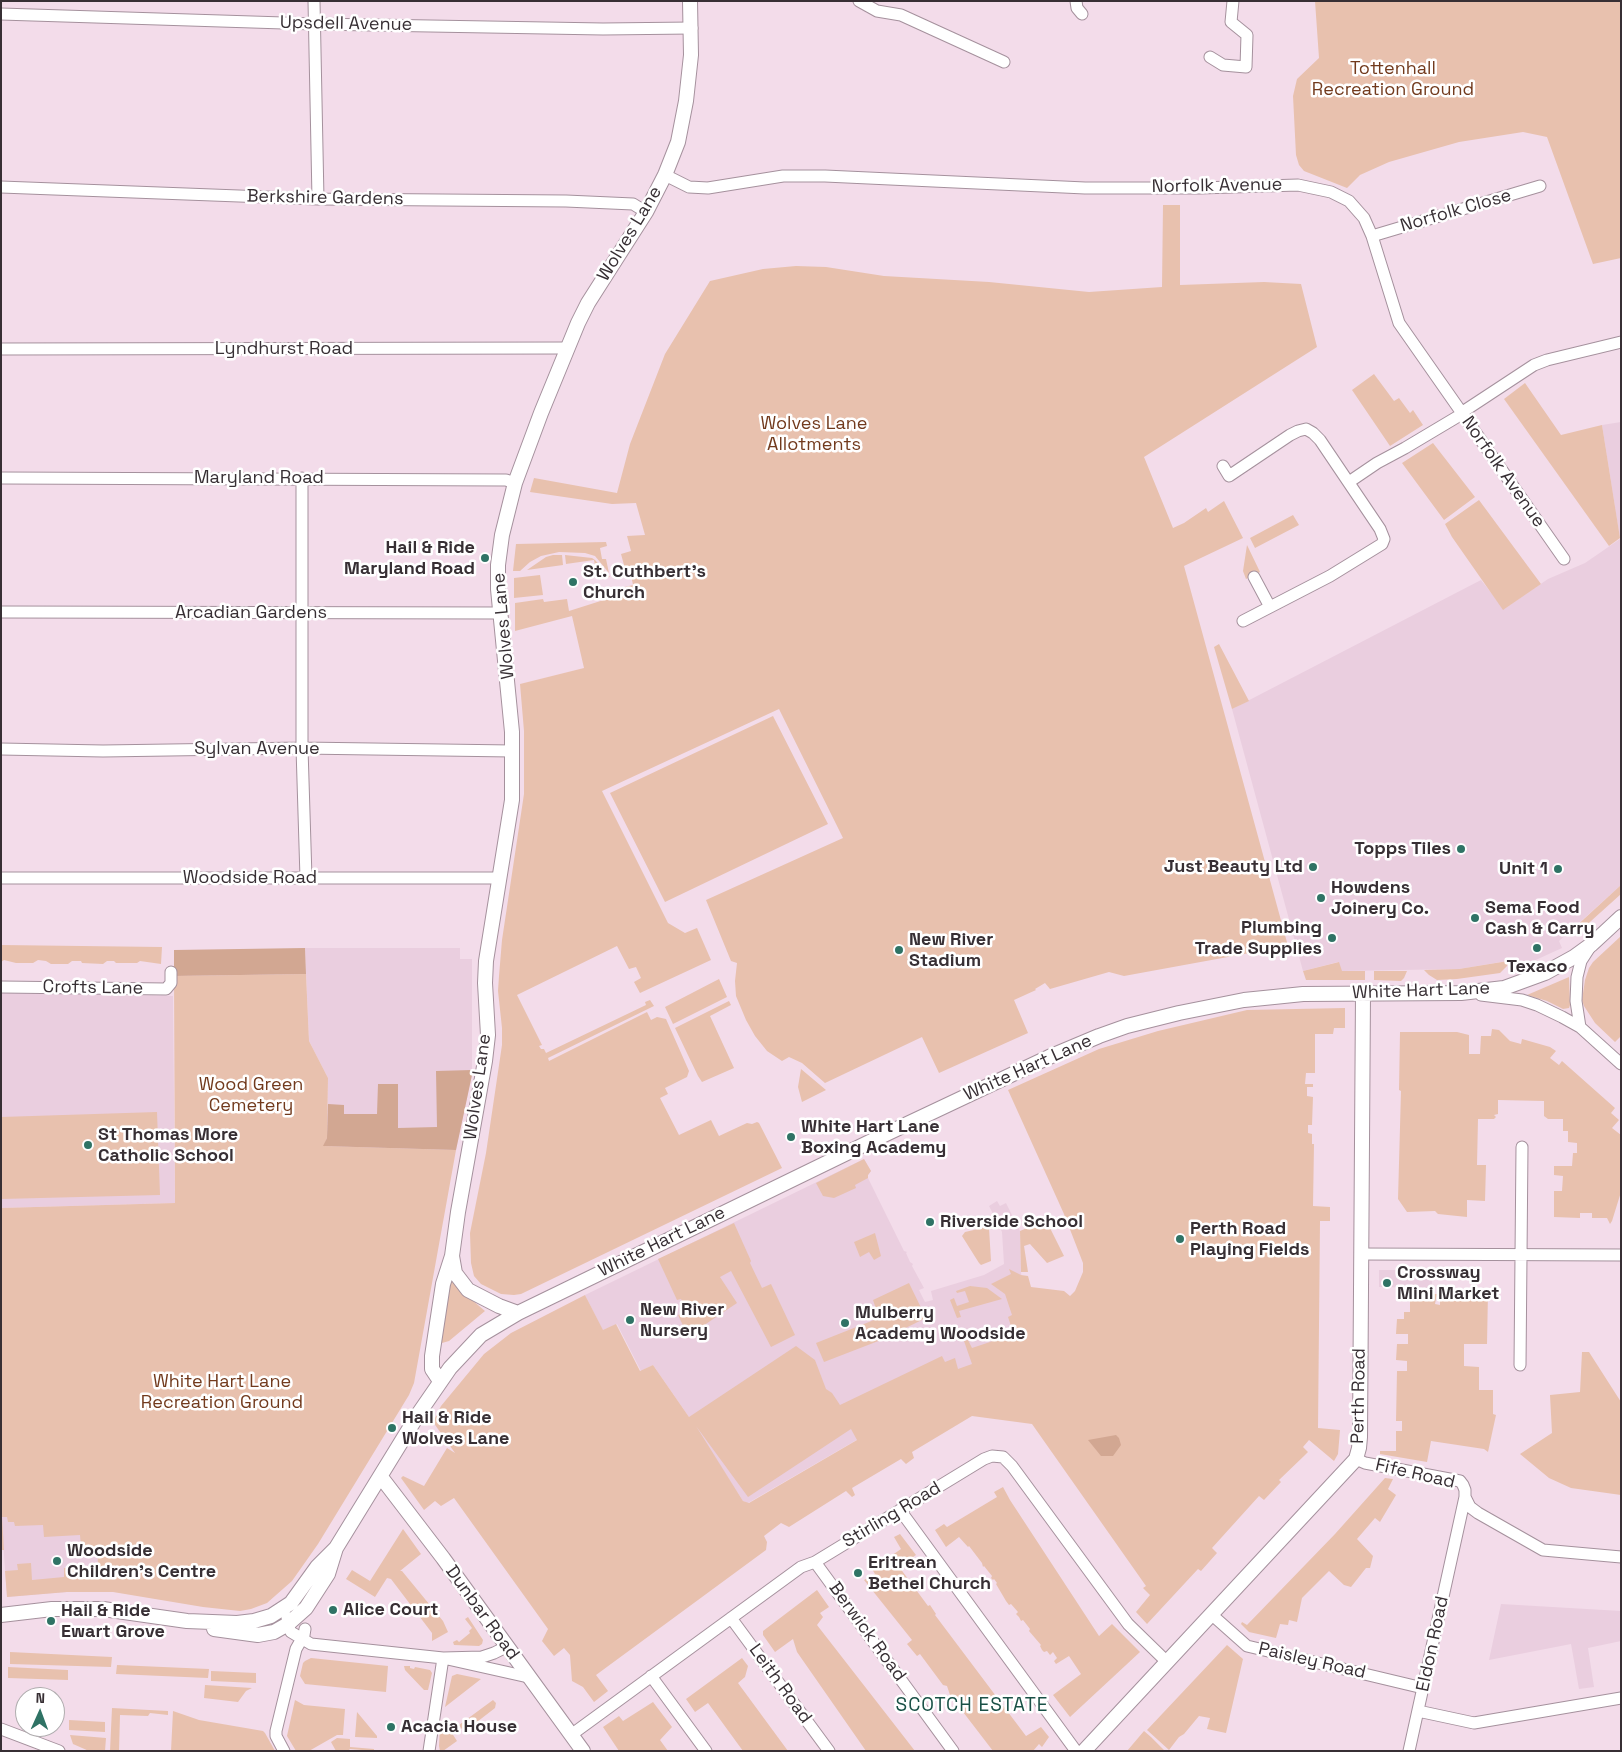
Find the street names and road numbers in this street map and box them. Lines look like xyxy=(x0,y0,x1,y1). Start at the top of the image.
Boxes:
street label: Upsdell Avenue xyxy=(280,12,412,36)
street label: Norfolk Avenue xyxy=(1151,174,1283,198)
street label: Wolves Lane xyxy=(593,183,667,285)
street label: Norfolk Close xyxy=(1398,185,1514,237)
street label: Berkshire Gardens xyxy=(246,186,404,210)
street label: Lyndhurst Road xyxy=(215,338,353,360)
street label: Norfolk Avenue xyxy=(1457,412,1549,532)
street label: Maryland Road xyxy=(194,467,324,489)
street label: Wolves Lane xyxy=(489,572,519,680)
street label: Arcadian Gardens xyxy=(175,602,327,624)
street label: Sylvan Avenue xyxy=(194,738,320,760)
street label: Woodside Road xyxy=(183,867,317,889)
street label: Crofts Lane xyxy=(42,976,144,1000)
street label: White Hart Lane xyxy=(1352,978,1490,1004)
street label: White Hart Lane xyxy=(961,1030,1095,1106)
street label: Wolves Lane xyxy=(460,1033,496,1141)
street label: White Hart Lane xyxy=(595,1202,729,1282)
street label: Perth Road xyxy=(1347,1348,1371,1444)
street label: Fife Road xyxy=(1373,1454,1457,1494)
street label: Stirling Road xyxy=(839,1477,945,1553)
street label: Dunbar Road xyxy=(440,1562,524,1664)
street label: Berwick Road xyxy=(824,1578,910,1686)
street label: Eldon Road xyxy=(1412,1594,1454,1694)
street label: Paisley Road xyxy=(1256,1638,1368,1684)
street label: Leith Road xyxy=(744,1640,816,1728)

